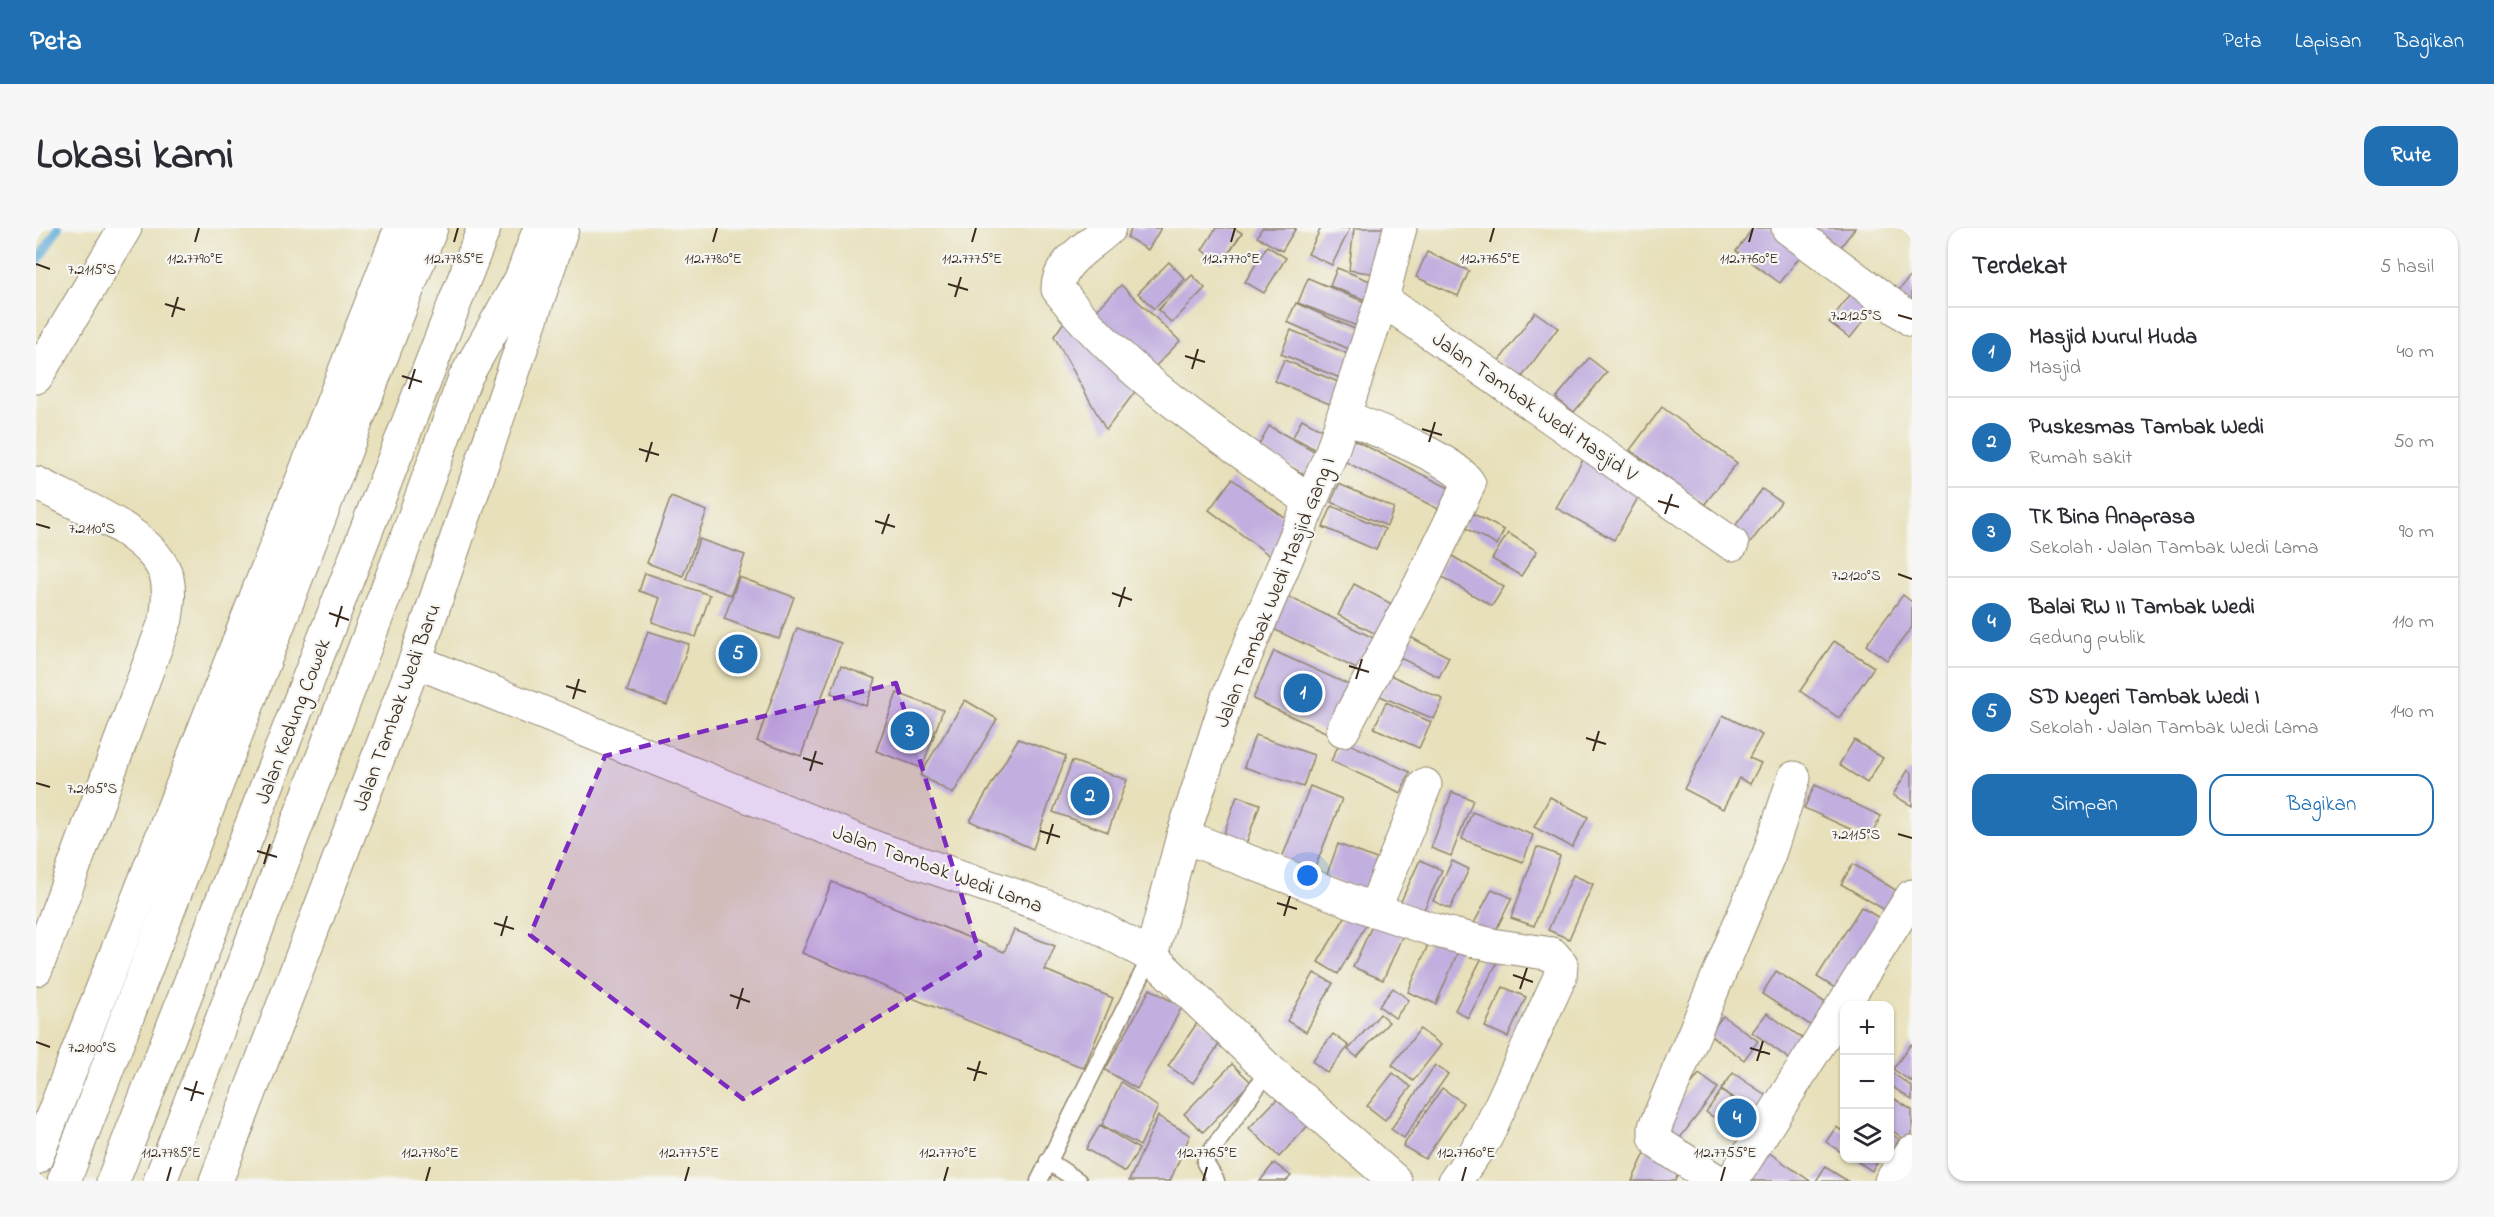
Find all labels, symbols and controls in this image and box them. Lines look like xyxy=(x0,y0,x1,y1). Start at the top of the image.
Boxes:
text: Peta xyxy=(30,22,82,63)
text: Peta xyxy=(2223,27,2262,57)
text: Lapisan xyxy=(2295,27,2361,57)
text: Bagikan xyxy=(2394,27,2464,57)
text: Lokasi kami xyxy=(36,126,234,187)
button: Rute xyxy=(2364,126,2458,186)
text: 112.7790°E xyxy=(167,248,223,270)
text: 112.7785°E xyxy=(424,248,484,270)
text: 112.7780°E xyxy=(684,248,742,270)
text: 112.7775°E xyxy=(942,248,1002,270)
text: 112.7770°E xyxy=(1202,248,1260,270)
text: 112.7765°E xyxy=(1460,248,1520,270)
text: 112.7760°E xyxy=(1720,248,1778,270)
text: Terdekat xyxy=(1972,248,2067,286)
text: 5 hasil xyxy=(2380,253,2434,282)
text: 7.2115°S xyxy=(68,259,117,281)
text: 7.2125°S xyxy=(1830,305,1882,327)
text: Masjid Nurul Huda xyxy=(2029,322,2197,354)
street label: Jalan Tambak Wedi Masjid V xyxy=(1425,325,1643,490)
text: 1 xyxy=(1988,338,1995,367)
text: 40 m xyxy=(2397,338,2434,367)
text: Masjid xyxy=(2029,354,2081,383)
text: Puskesmas Tambak Wedi xyxy=(2029,412,2264,444)
text: 2 xyxy=(1987,428,1996,457)
text: 50 m xyxy=(2393,428,2434,457)
text: Rumah sakit xyxy=(2029,444,2132,473)
street label: Jalan Tambak Wedi Masjid Gang I xyxy=(1208,453,1346,733)
text: TK Bina Anaprasa xyxy=(2029,502,2195,534)
text: 7.2110°S xyxy=(69,518,116,540)
text: 3 xyxy=(1987,518,1996,547)
text: 90 m xyxy=(2399,518,2434,547)
text: Sekolah · Jalan Tambak Wedi Lama xyxy=(2029,534,2319,563)
text: 7.2120°S xyxy=(1831,565,1881,587)
text: Balai RW II Tambak Wedi xyxy=(2029,592,2255,624)
street label: Jalan Tambak Wedi Baru xyxy=(346,600,449,816)
text: 4 xyxy=(1987,608,1996,637)
text: 110 m xyxy=(2392,608,2434,637)
text: Gedung publik xyxy=(2029,624,2145,653)
pin: 5 xyxy=(718,632,758,676)
street label: Jalan Kedung Cowek xyxy=(248,634,341,810)
pin: 1 xyxy=(1284,670,1322,716)
text: SD Negeri Tambak Wedi I xyxy=(2029,682,2260,714)
text: 5 xyxy=(1986,698,1997,727)
text: 140 m xyxy=(2390,698,2434,727)
pin: 3 xyxy=(890,708,930,754)
text: Sekolah · Jalan Tambak Wedi Lama xyxy=(2029,714,2319,743)
pin: 2 xyxy=(1070,774,1110,818)
button: Simpan xyxy=(1972,774,2197,836)
button: Bagikan xyxy=(2209,774,2434,836)
text: 7.2105°S xyxy=(67,778,117,800)
street label: Jalan Tambak Wedi Lama xyxy=(828,818,1047,922)
text: 7.2115°S xyxy=(1832,824,1881,846)
your location xyxy=(1293,861,1322,890)
map controls xyxy=(1840,1001,1894,1163)
button: + xyxy=(1840,1001,1894,1055)
text: 7.2100°S xyxy=(68,1037,116,1059)
button: − xyxy=(1840,1055,1894,1109)
pin: 4 xyxy=(1718,1096,1756,1140)
button: layers xyxy=(1840,1109,1894,1163)
text: 112.7785°E xyxy=(141,1142,201,1164)
text: 112.7780°E xyxy=(401,1142,459,1164)
text: 112.7775°E xyxy=(659,1142,719,1164)
text: 112.7770°E xyxy=(919,1142,977,1164)
text: 112.7765°E xyxy=(1177,1142,1237,1164)
text: 112.7760°E xyxy=(1437,1142,1495,1164)
text: 112.7755°E xyxy=(1694,1142,1756,1164)

